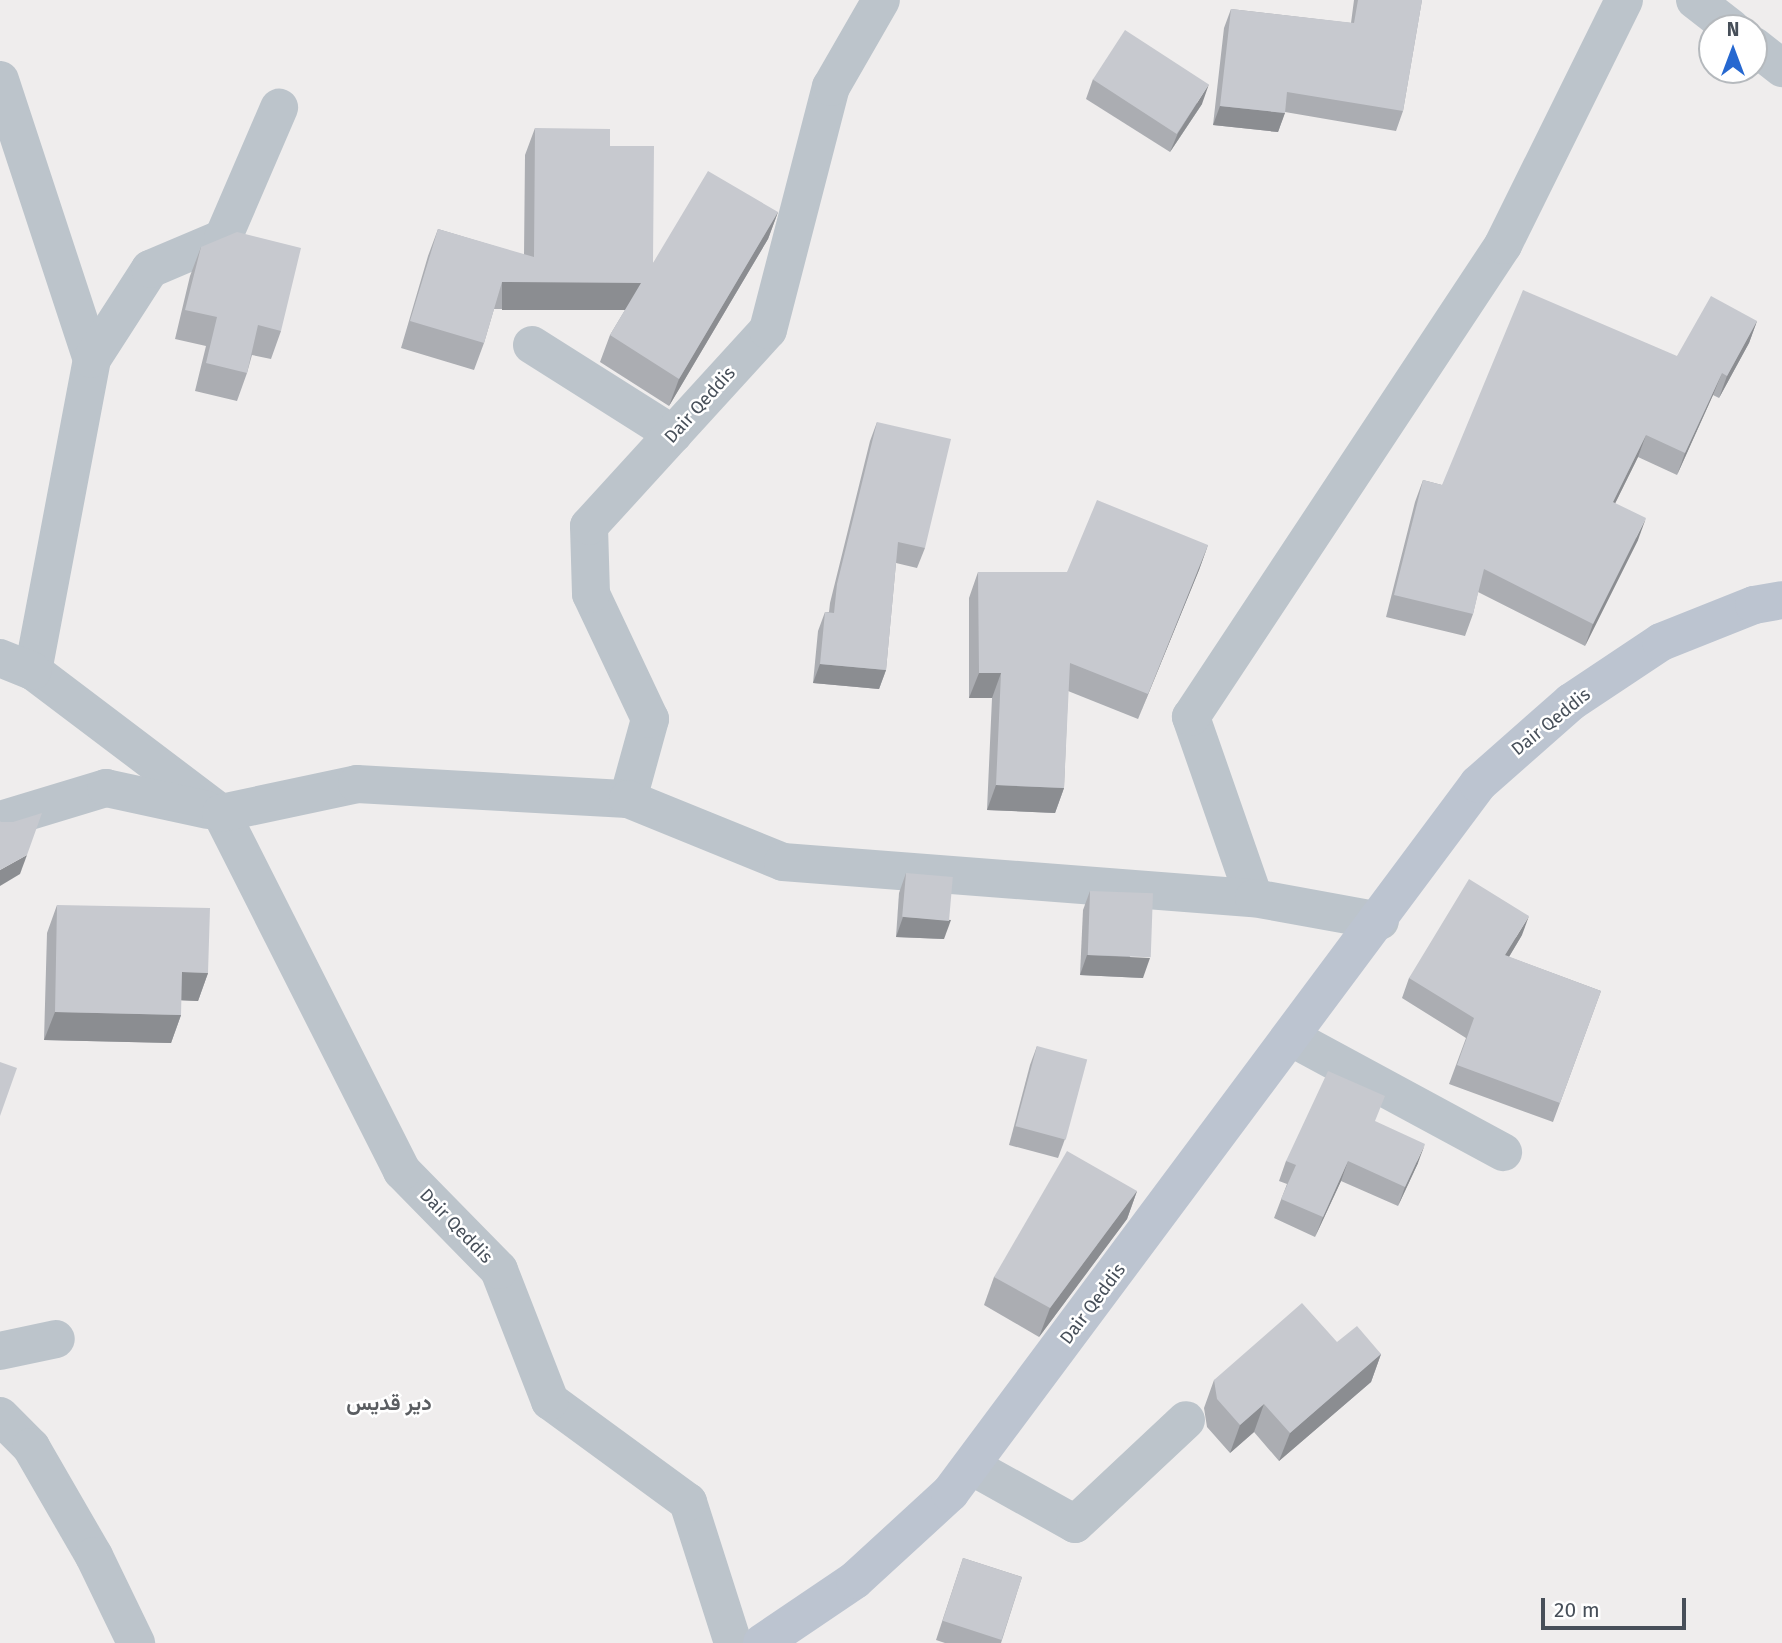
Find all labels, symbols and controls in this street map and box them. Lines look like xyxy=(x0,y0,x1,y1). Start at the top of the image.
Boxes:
north arrow xyxy=(1698,14,1768,84)
text: N xyxy=(1727,18,1739,41)
street label: Dair Qeddis xyxy=(660,362,740,448)
street label: Dair Qeddis xyxy=(1507,684,1595,760)
street label: Dair Qeddis xyxy=(415,1184,497,1268)
street label: Dair Qeddis xyxy=(1056,1259,1130,1349)
district label: دير قديس xyxy=(346,1390,432,1416)
scale bar xyxy=(1544,1584,1689,1628)
text: 20 m xyxy=(1554,1597,1600,1623)

